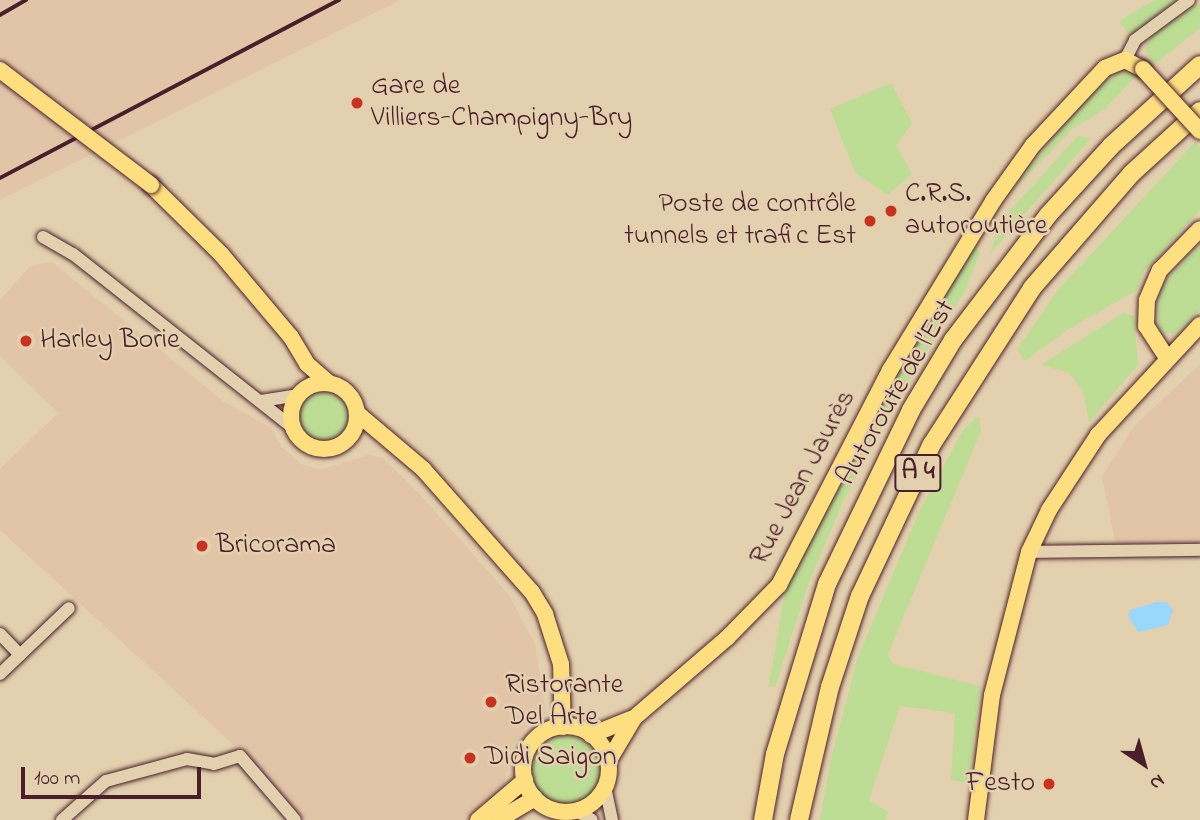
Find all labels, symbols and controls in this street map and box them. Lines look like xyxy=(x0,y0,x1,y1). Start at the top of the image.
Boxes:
place label: Gare de Villiers-Champigny-Bry xyxy=(371,70,632,136)
marker: Gare de Villiers-Champigny-Bry xyxy=(349,95,365,111)
place label: C.R.S. autoroutière xyxy=(905,178,1047,244)
place label: Poste de contrôle tunnels et trafic Est xyxy=(624,188,856,254)
marker: C.R.S. autoroutière xyxy=(883,203,899,219)
marker: Poste de contrôle tunnels et trafic Est xyxy=(862,213,878,229)
street label: Autoroute de l’Est xyxy=(830,294,964,492)
place label: Harley Borie xyxy=(40,324,180,358)
marker: Harley Borie xyxy=(18,333,34,349)
street label: Rue Jean Jaurès xyxy=(744,385,864,571)
road number: A 4 xyxy=(894,450,942,495)
place label: Bricorama xyxy=(216,529,336,563)
marker: Bricorama xyxy=(194,538,210,554)
place label: Ristorante Del Arte xyxy=(505,669,623,735)
marker: Ristorante Del Arte xyxy=(483,694,499,710)
north arrow xyxy=(1109,729,1179,799)
place label: Didi Saigon xyxy=(484,741,616,775)
marker: Didi Saigon xyxy=(462,750,478,766)
scale bar xyxy=(24,754,205,798)
text: 100 m xyxy=(34,764,80,794)
place label: Festo xyxy=(966,767,1035,801)
text: N xyxy=(1144,767,1170,796)
marker: Festo xyxy=(1041,776,1057,792)

